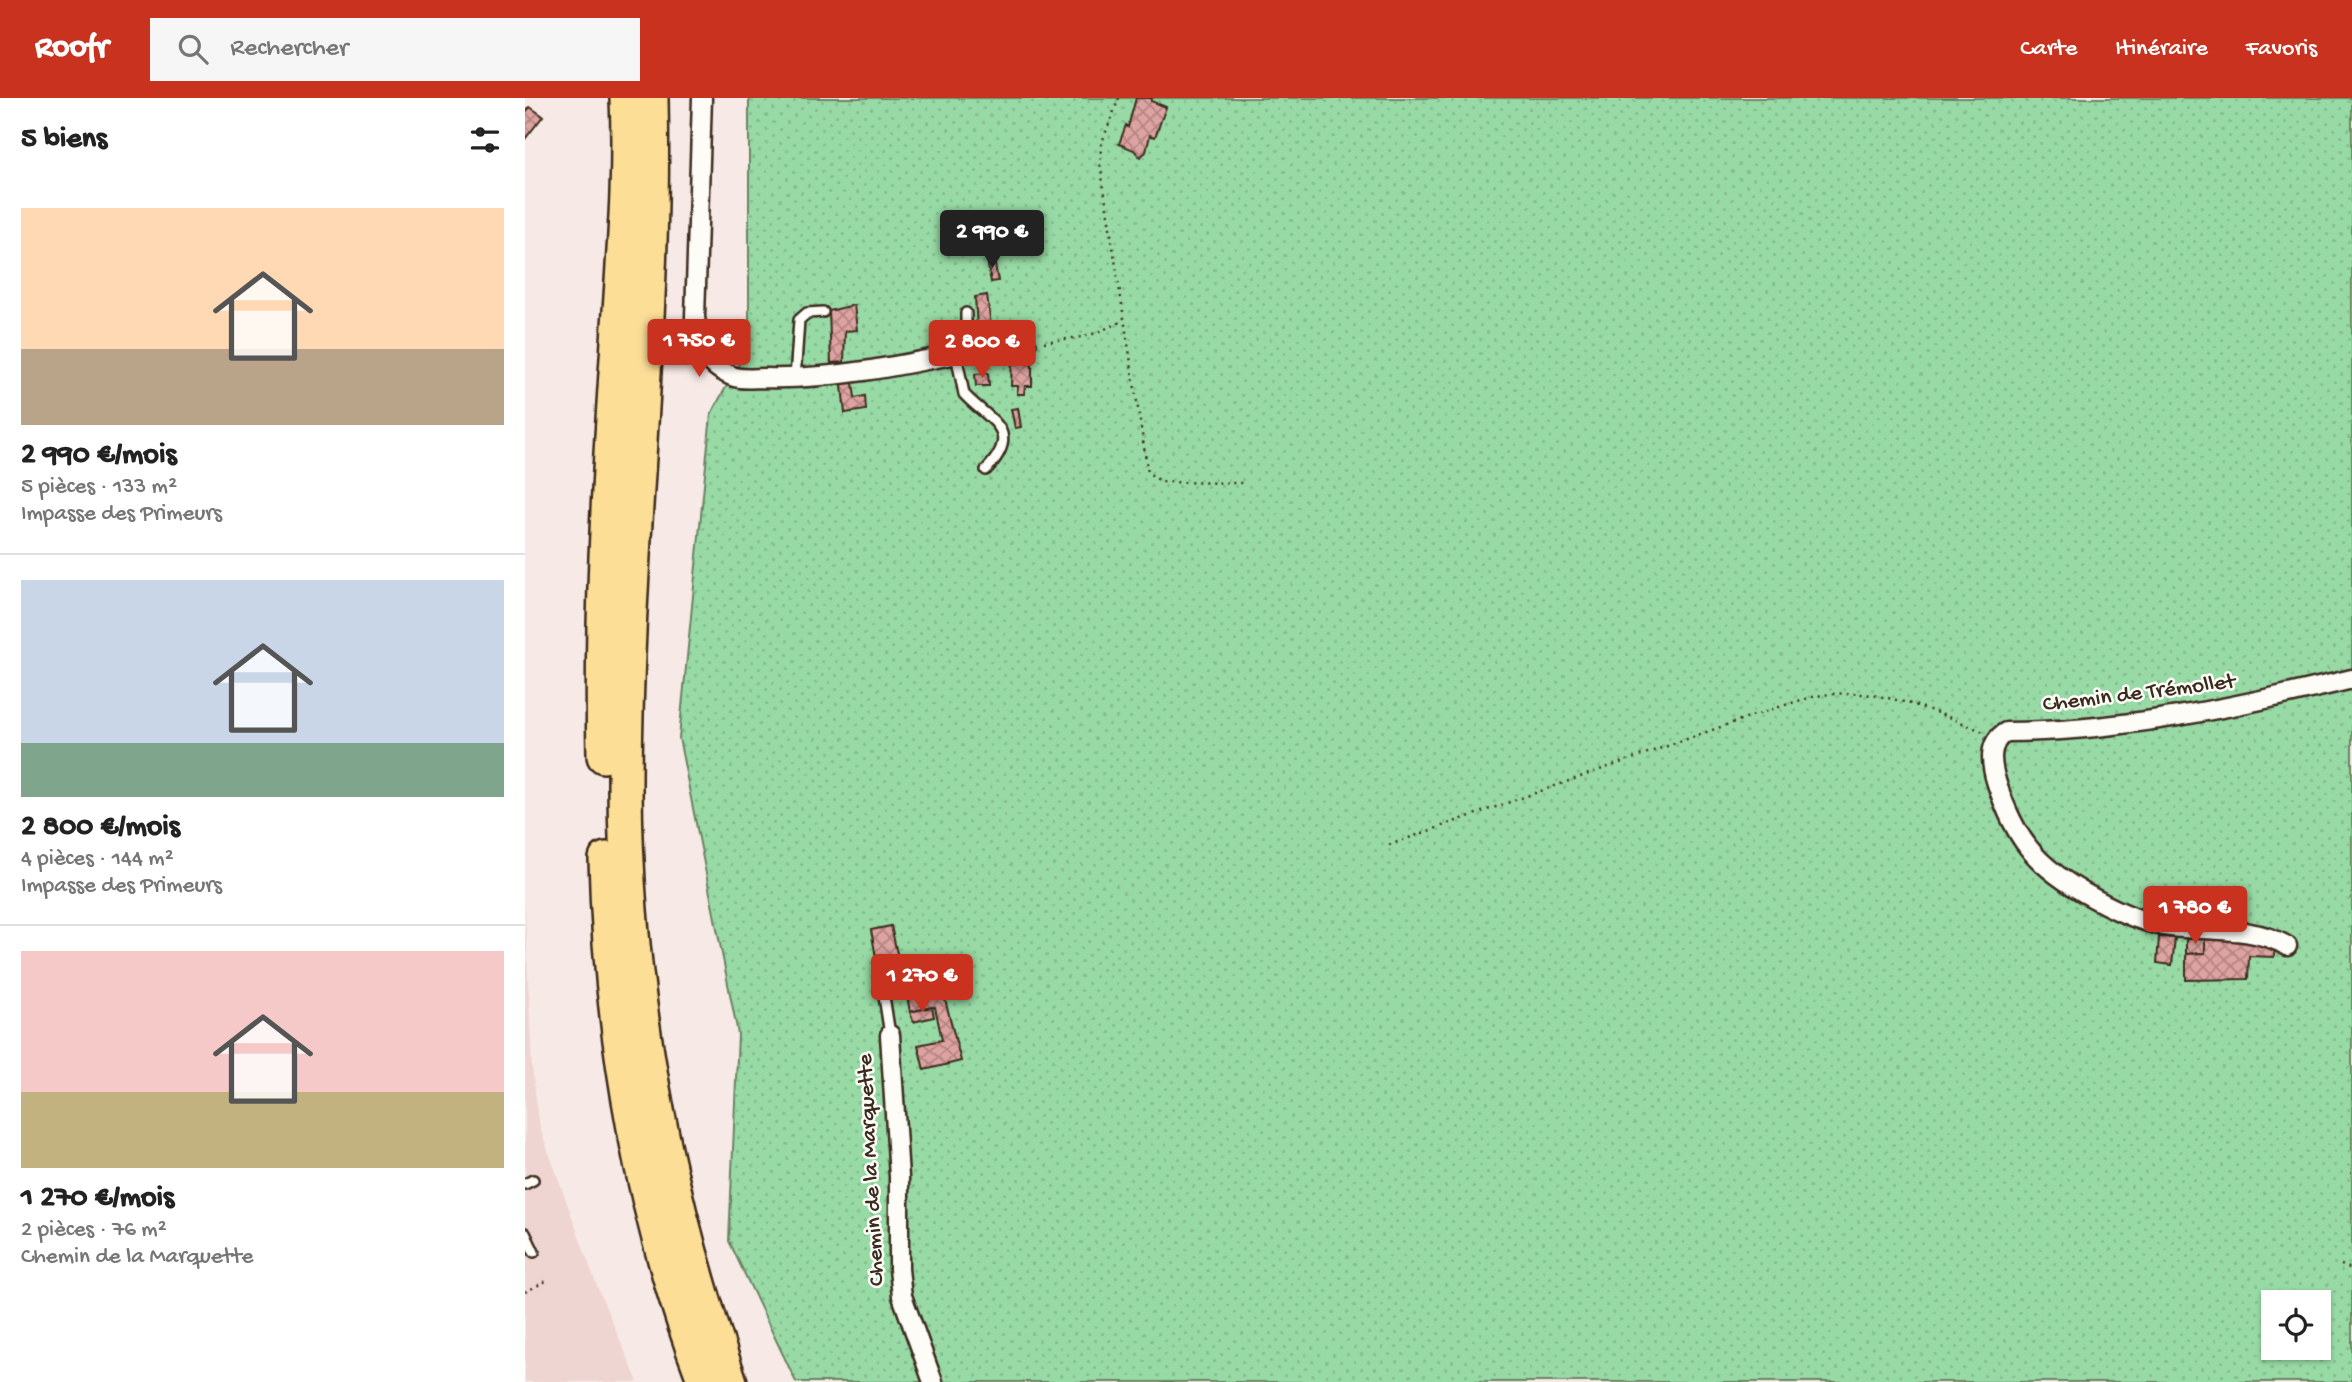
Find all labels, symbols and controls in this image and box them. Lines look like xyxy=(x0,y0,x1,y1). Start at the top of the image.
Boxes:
search box xyxy=(150,18,640,81)
text: Roofr xyxy=(35,30,108,68)
icon: search xyxy=(174,30,212,68)
text: Rechercher xyxy=(230,34,348,65)
text: Carte xyxy=(2020,35,2077,64)
text: Itinéraire xyxy=(2115,35,2208,64)
text: Favoris xyxy=(2246,35,2317,64)
icon: filters xyxy=(466,121,504,159)
text: 5 biens xyxy=(21,123,107,158)
pin: 2 990 € xyxy=(927,211,1057,270)
text: 2 990 € xyxy=(956,219,1028,246)
icon: home xyxy=(200,253,326,379)
pin: 1 750 € xyxy=(634,320,764,379)
pin: 2 800 € xyxy=(917,320,1047,380)
text: 1 750 € xyxy=(664,328,735,355)
text: 2 800 € xyxy=(945,329,1019,356)
text: 2 990 €/mois xyxy=(21,439,177,474)
text: 5 pièces · 133 m² xyxy=(21,474,177,501)
text: Impasse des Primeurs xyxy=(21,501,222,528)
icon: home xyxy=(200,625,326,751)
street label: Chemin de Trémollet xyxy=(2041,669,2238,719)
text: 2 800 €/mois xyxy=(21,811,180,846)
text: 4 pièces · 144 m² xyxy=(21,846,174,873)
text: Impasse des Primeurs xyxy=(21,873,222,900)
pin: 1 780 € xyxy=(2130,886,2260,946)
text: 1 780 € xyxy=(2159,895,2231,922)
pin: 1 270 € xyxy=(857,954,987,1014)
text: 1 270 € xyxy=(887,963,957,990)
icon: home xyxy=(200,996,326,1122)
street label: Chemin de la Marquette xyxy=(852,1052,892,1287)
text: 1 270 €/mois xyxy=(21,1182,174,1217)
text: 2 pièces · 76 m² xyxy=(21,1217,167,1244)
text: Chemin de la Marquette xyxy=(21,1244,253,1271)
map controls xyxy=(2261,1290,2331,1360)
button: locate xyxy=(2261,1290,2331,1360)

